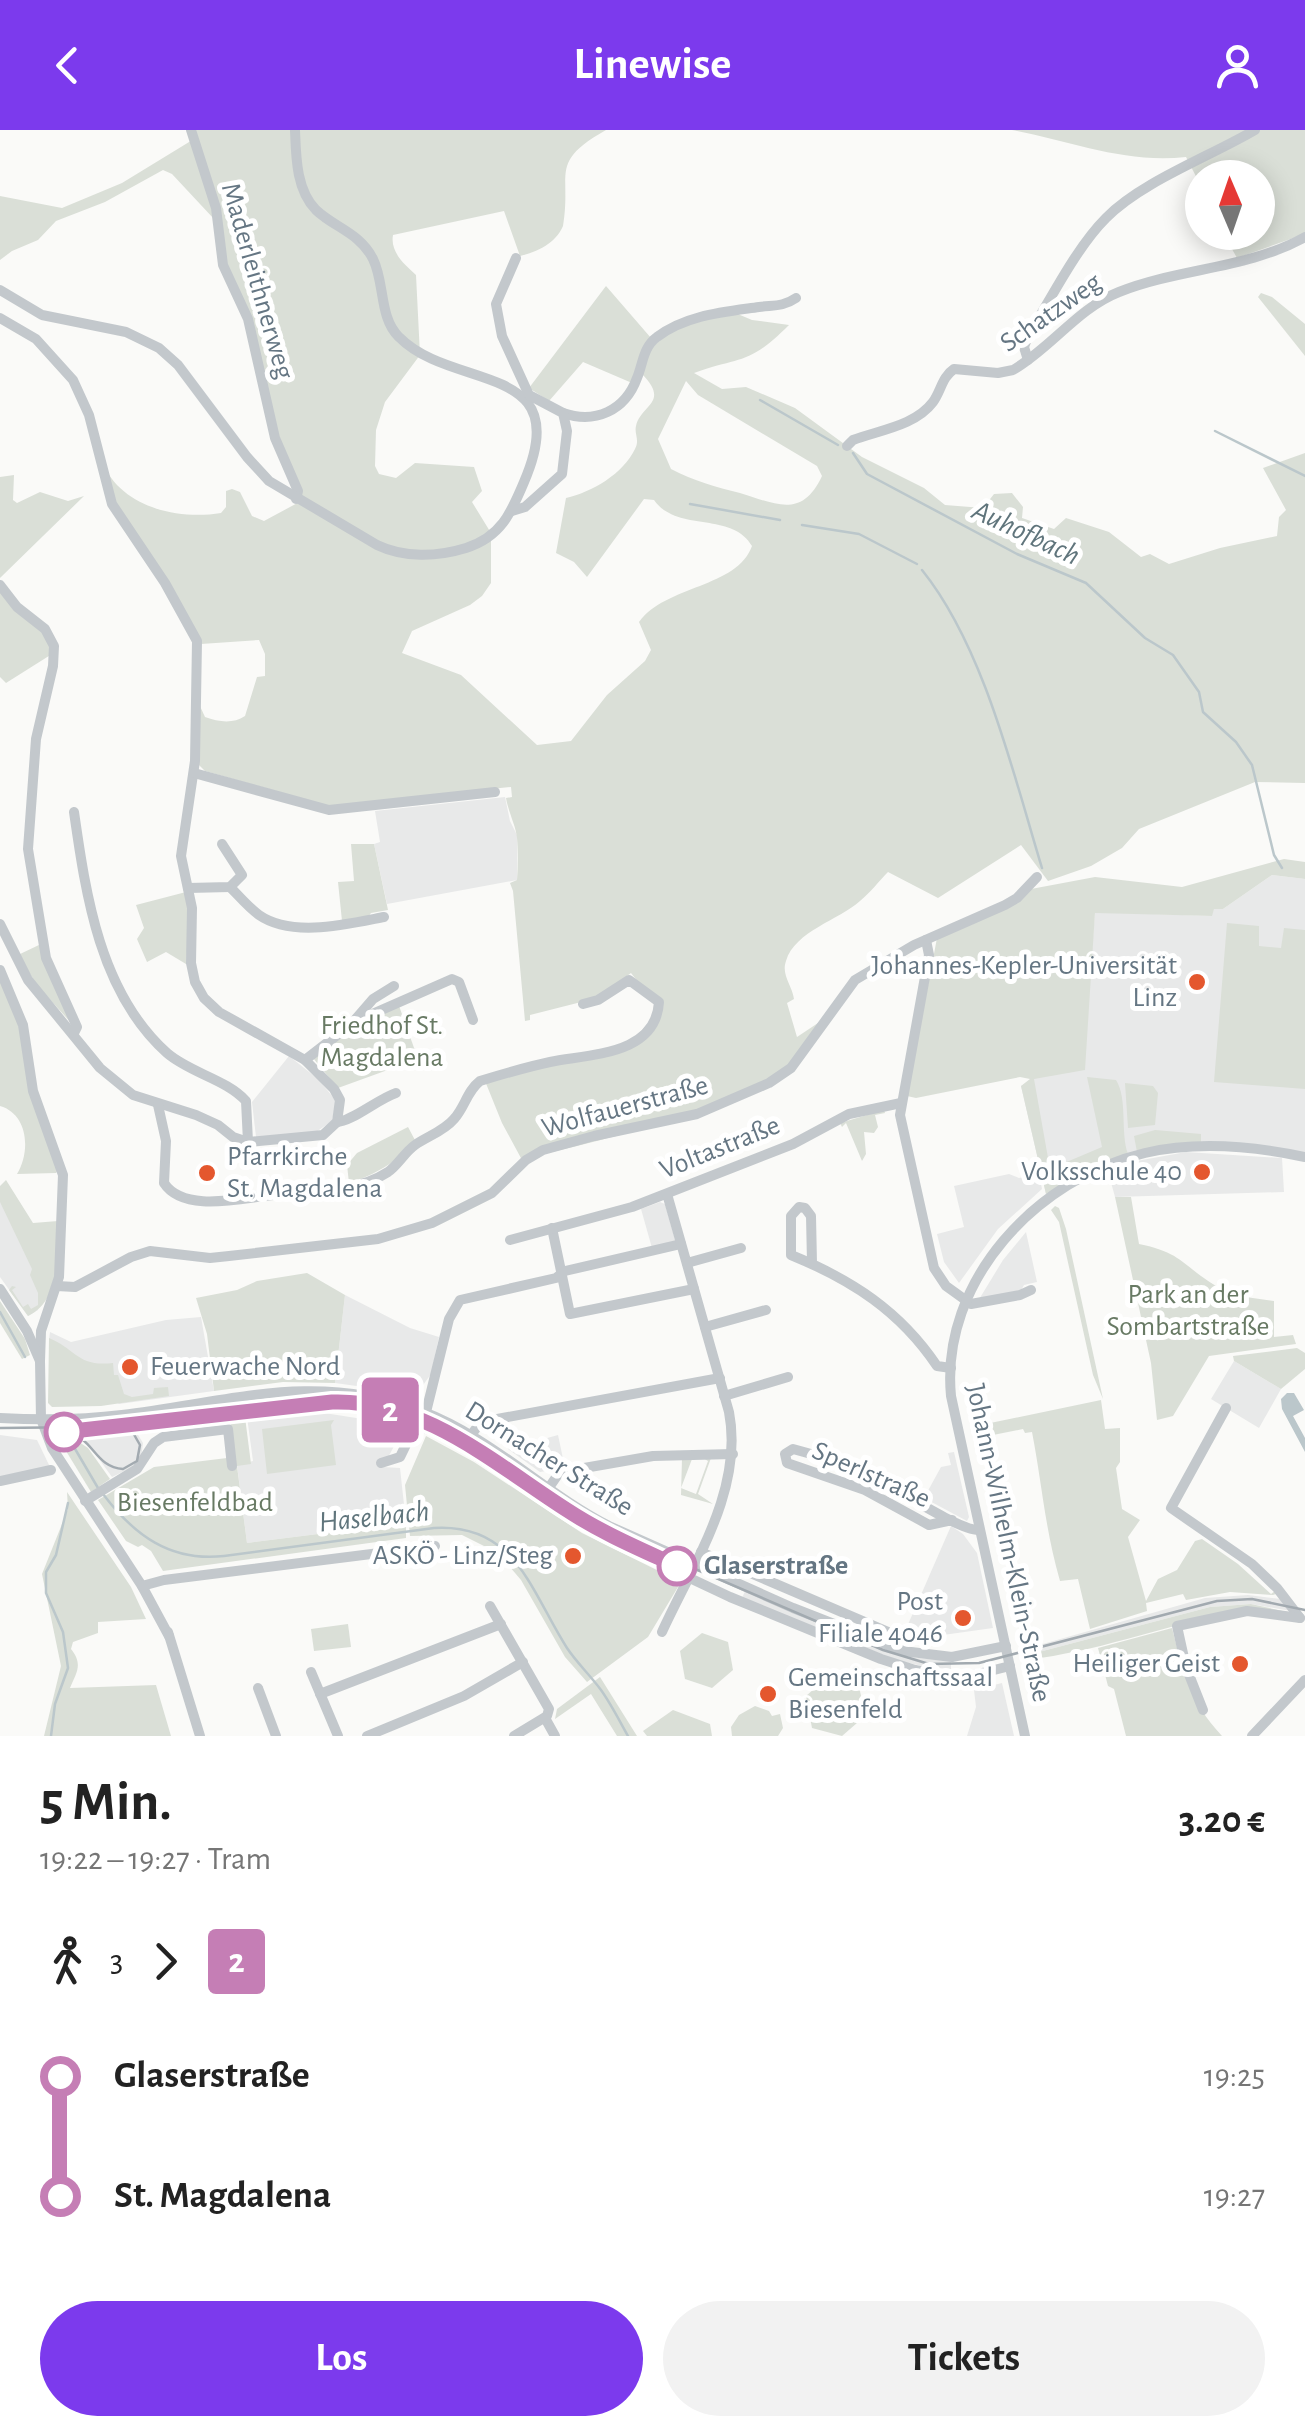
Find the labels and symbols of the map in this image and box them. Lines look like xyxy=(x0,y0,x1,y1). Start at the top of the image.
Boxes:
north arrow xyxy=(1185,160,1275,250)
street label: Maderleithnerweg xyxy=(216,180,298,383)
street label: Schatzweg xyxy=(995,268,1107,358)
water label: Auhofbach xyxy=(967,495,1084,571)
place label: Johannes-Kepler-Universität Linz xyxy=(871,952,1177,1012)
marker: Johannes-Kepler-Universität Linz xyxy=(1186,971,1208,993)
park label: Friedhof St. Magdalena xyxy=(320,1012,444,1072)
street label: Wolfauerstraße xyxy=(539,1071,711,1143)
street label: Voltastraße xyxy=(656,1111,784,1185)
place label: Pfarrkirche St. Magdalena xyxy=(227,1143,382,1203)
place label: Volksschule 40 xyxy=(1021,1158,1182,1186)
marker: Volksschule 40 xyxy=(1191,1161,1213,1183)
marker: Pfarrkirche St. Magdalena xyxy=(196,1162,218,1184)
park label: Park an der Sombartstraße xyxy=(1107,1281,1269,1341)
place label: Feuerwache Nord xyxy=(150,1353,340,1381)
marker: Feuerwache Nord xyxy=(119,1356,141,1378)
line badge: 2 xyxy=(358,1378,422,1442)
street label: Johann-Wilhelm-Klein-Straße xyxy=(961,1381,1055,1705)
street label: Dornacher Straße xyxy=(460,1396,638,1522)
unlabelled marker xyxy=(45,1413,83,1451)
street label: Sperlstraße xyxy=(808,1437,934,1513)
park label: Biesenfeldbad xyxy=(117,1489,273,1517)
water label: Haselbach xyxy=(317,1496,431,1538)
place label: ASKÖ - Linz/Steg xyxy=(373,1540,553,1570)
marker: ASKÖ - Linz/Steg xyxy=(562,1545,584,1567)
marker: Glaserstraße xyxy=(658,1547,696,1585)
place label: Glaserstraße xyxy=(704,1552,848,1580)
place label: Post Filiale 4046 xyxy=(818,1588,943,1648)
marker: Post Filiale 4046 xyxy=(952,1607,974,1629)
place label: Heiliger Geist xyxy=(1073,1650,1220,1678)
marker: Heiliger Geist xyxy=(1229,1653,1251,1675)
place label: Gemeinschaftssaal Biesenfeld xyxy=(788,1664,993,1724)
marker: Gemeinschaftssaal Biesenfeld xyxy=(757,1683,779,1705)

